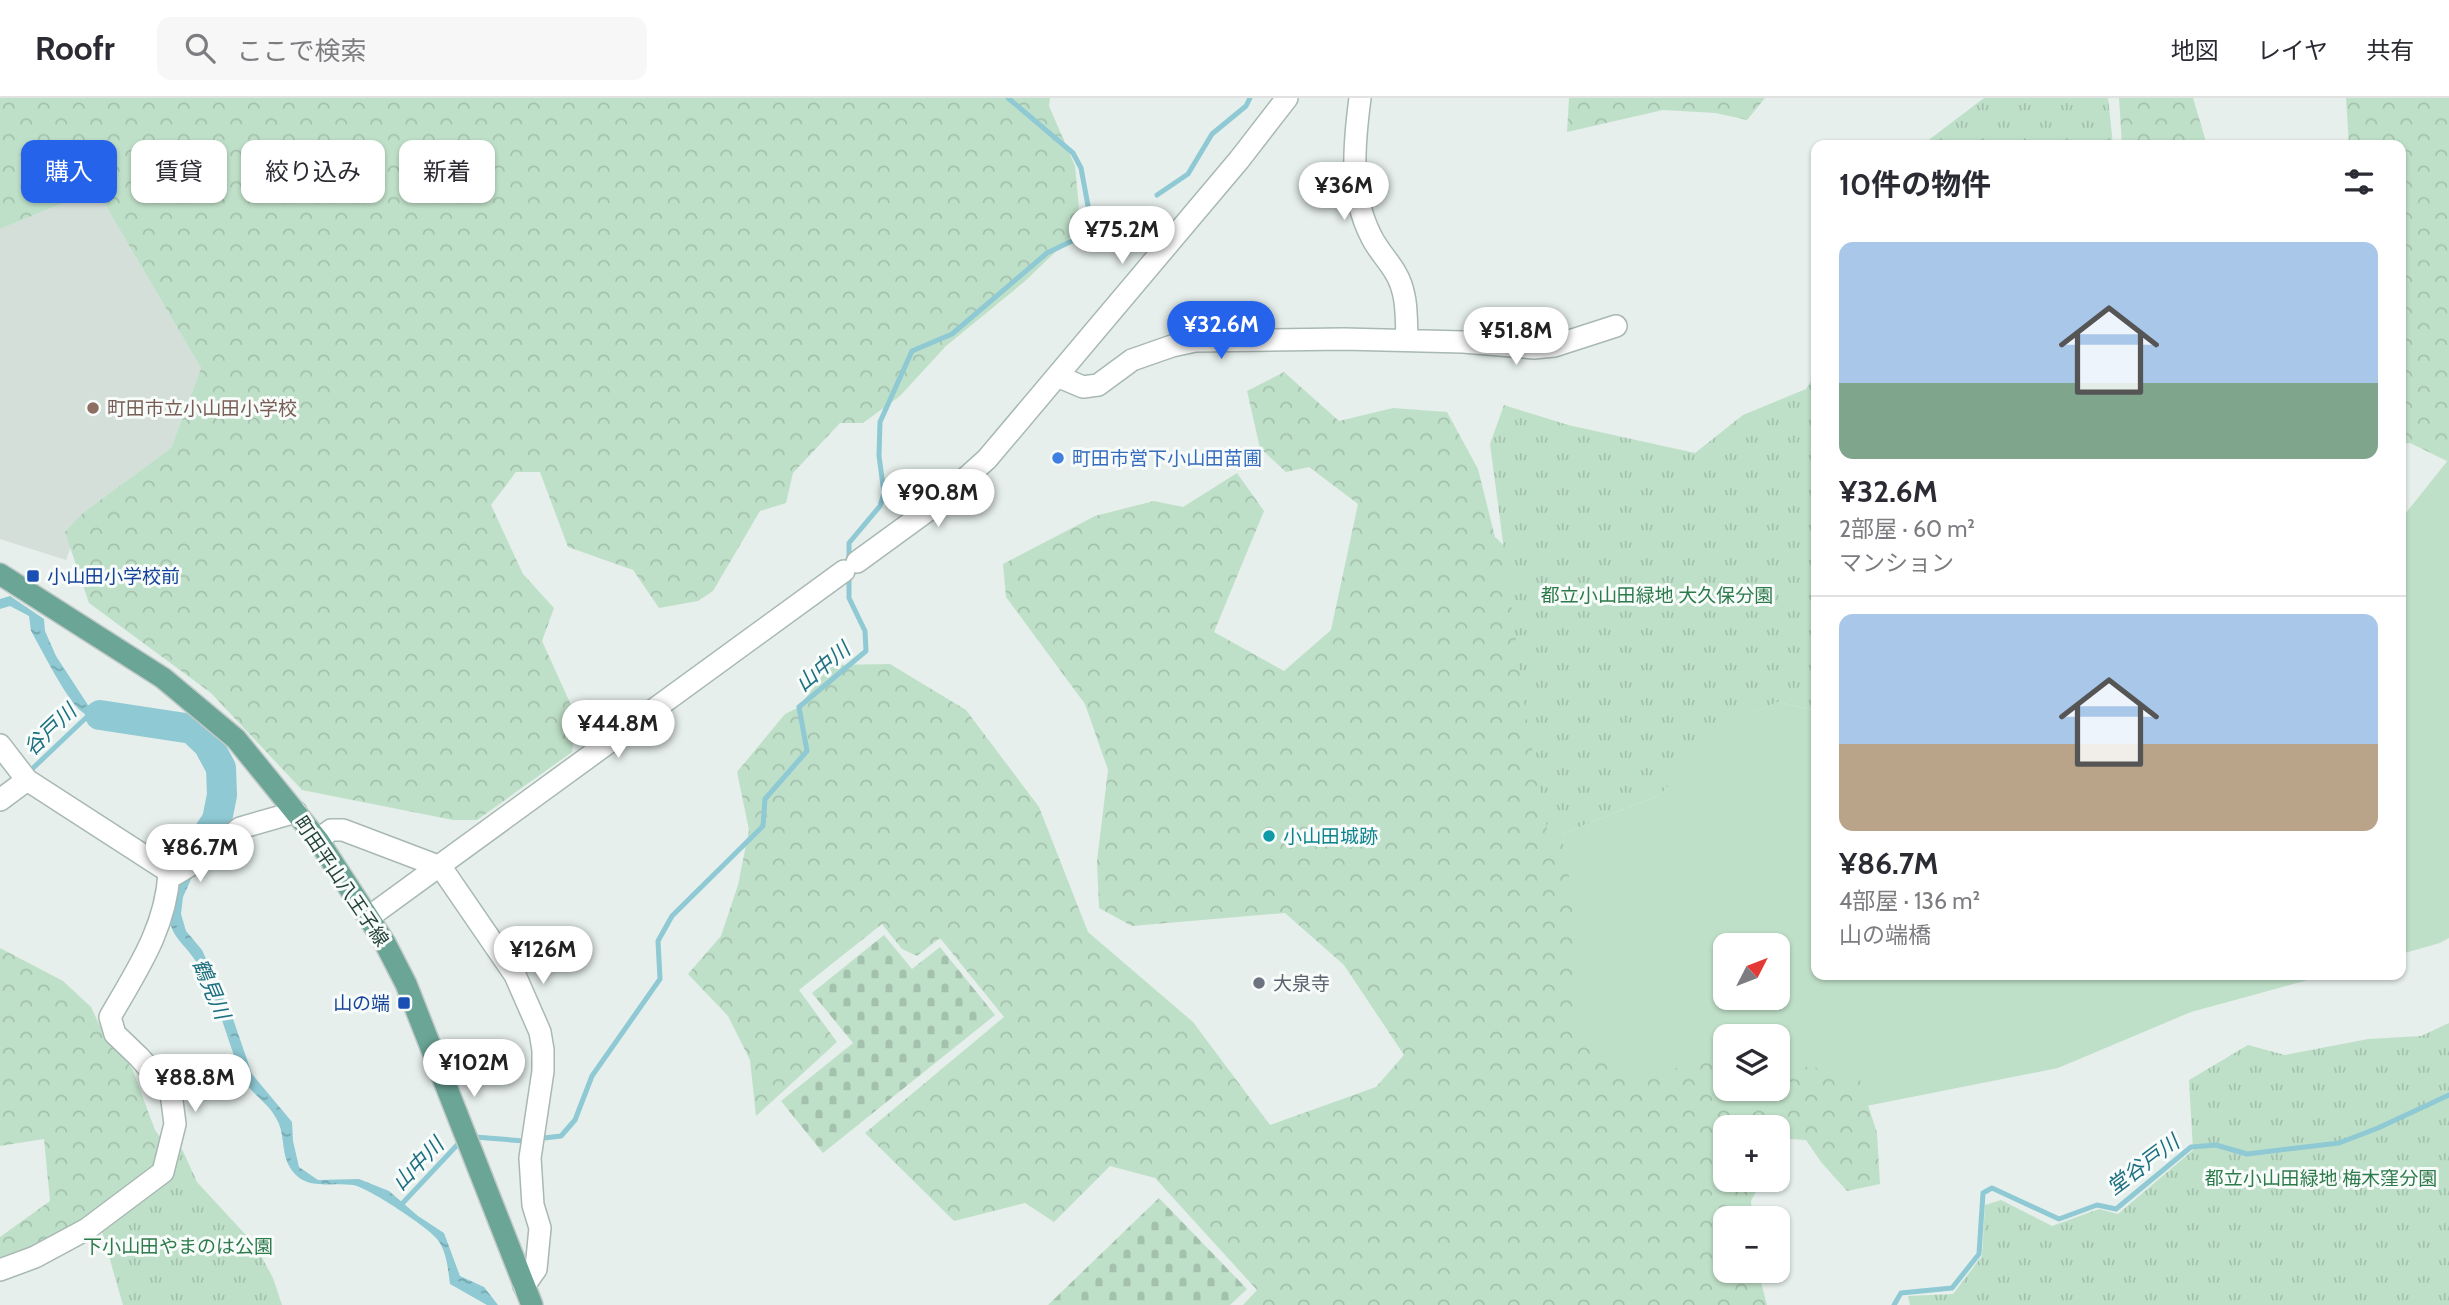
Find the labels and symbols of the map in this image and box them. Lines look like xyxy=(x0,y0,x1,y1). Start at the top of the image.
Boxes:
pin: ¥36M xyxy=(1303,162,1385,222)
pin: ¥75.2M xyxy=(1065,206,1179,266)
pin: ¥32.6M xyxy=(1164,302,1278,361)
pin: ¥51.8M xyxy=(1459,308,1573,367)
place label: 町田市立小山田小学校 xyxy=(107,397,297,420)
marker: 町田市立小山田小学校 xyxy=(85,400,101,416)
place label: 町田市営下小山田苗圃 xyxy=(1072,447,1262,470)
marker: 町田市営下小山田苗圃 xyxy=(1050,450,1066,466)
pin: ¥90.8M xyxy=(881,470,995,529)
place label: 小山田小学校前 xyxy=(47,565,180,588)
marker: 小山田小学校前 xyxy=(25,568,41,584)
park label: 都立小山田緑地 大久保分園 xyxy=(1541,584,1773,607)
water label: 山中川 xyxy=(791,636,856,696)
water label: 谷戸川 xyxy=(18,697,82,761)
pin: ¥44.8M xyxy=(561,700,675,760)
street label: 町田平山八王子線 xyxy=(290,812,394,951)
pin: ¥86.7M xyxy=(143,824,257,884)
place label: 小山田城跡 xyxy=(1283,825,1378,848)
marker: 小山田城跡 xyxy=(1261,828,1277,844)
pin: ¥126M xyxy=(494,926,592,986)
north arrow xyxy=(1713,933,1790,1010)
water label: 鶴見川 xyxy=(188,955,236,1025)
place label: 大泉寺 xyxy=(1273,972,1330,995)
marker: 大泉寺 xyxy=(1251,975,1267,991)
place label: 山の端 xyxy=(333,992,390,1015)
marker: 山の端 xyxy=(396,995,412,1011)
pin: ¥102M xyxy=(425,1040,523,1099)
pin: ¥88.8M xyxy=(138,1054,252,1114)
water label: 堂谷戸川 xyxy=(2102,1128,2185,1200)
water label: 山中川 xyxy=(387,1131,450,1195)
park label: 都立小山田緑地 梅木窪分園 xyxy=(2205,1167,2437,1190)
park label: 下小山田やまのは公園 xyxy=(83,1235,273,1258)

